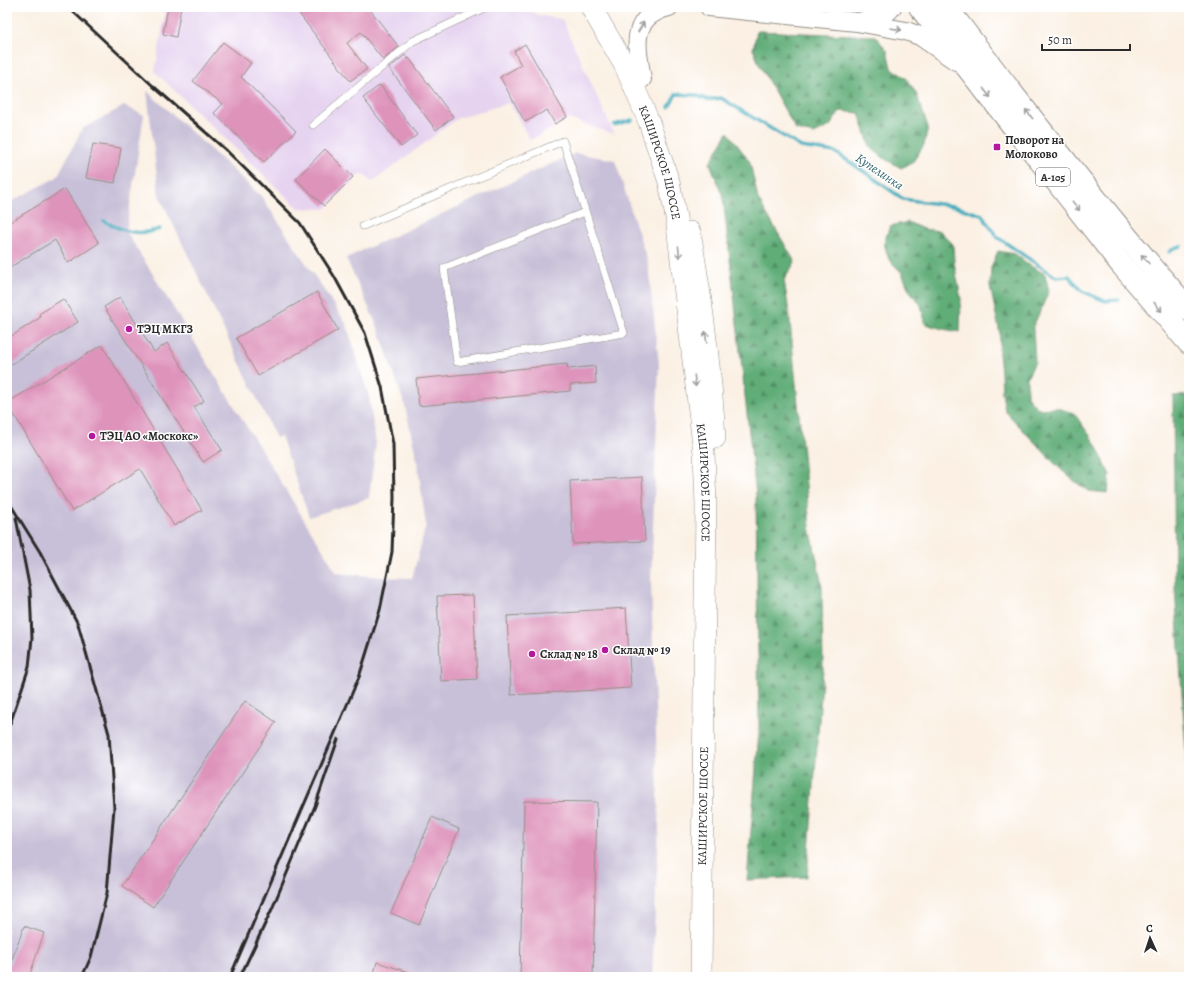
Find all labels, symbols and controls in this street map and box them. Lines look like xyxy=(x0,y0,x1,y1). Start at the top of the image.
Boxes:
one-way arrow xyxy=(637,21,645,33)
one-way arrow xyxy=(889,26,902,34)
scale bar xyxy=(1042,26,1130,52)
text: 50 m xyxy=(1048,32,1072,48)
one-way arrow xyxy=(983,88,991,99)
street label: КАШИРСКОЕ ШОССЕ xyxy=(635,103,684,221)
one-way arrow xyxy=(1025,108,1033,119)
place label: Поворот на Молоково xyxy=(1005,132,1065,162)
marker: Поворот на Молоково xyxy=(992,142,1002,152)
water label: Купелинка xyxy=(852,149,907,194)
road number: А-105 xyxy=(1036,168,1070,186)
one-way arrow xyxy=(1072,201,1080,212)
one-way arrow xyxy=(676,245,683,258)
one-way arrow xyxy=(1140,254,1149,265)
one-way arrow xyxy=(1153,302,1163,312)
place label: ТЭЦ МКГЗ xyxy=(137,321,193,337)
marker: ТЭЦ МКГЗ xyxy=(124,324,134,334)
one-way arrow xyxy=(702,331,709,344)
one-way arrow xyxy=(691,374,699,387)
street label: КАШИРСКОЕ ШОССЕ xyxy=(693,422,714,542)
place label: ТЭЦ АО «Москокс» xyxy=(100,428,199,444)
marker: ТЭЦ АО «Москокс» xyxy=(87,431,97,441)
place label: Склад № 19 xyxy=(613,642,671,658)
marker: Склад № 19 xyxy=(600,645,610,655)
place label: Склад № 18 xyxy=(540,646,598,662)
marker: Склад № 18 xyxy=(527,649,537,659)
street label: КАШИРСКОЕ ШОССЕ xyxy=(694,747,712,865)
north arrow xyxy=(1130,918,1170,958)
text: С xyxy=(1146,921,1153,936)

